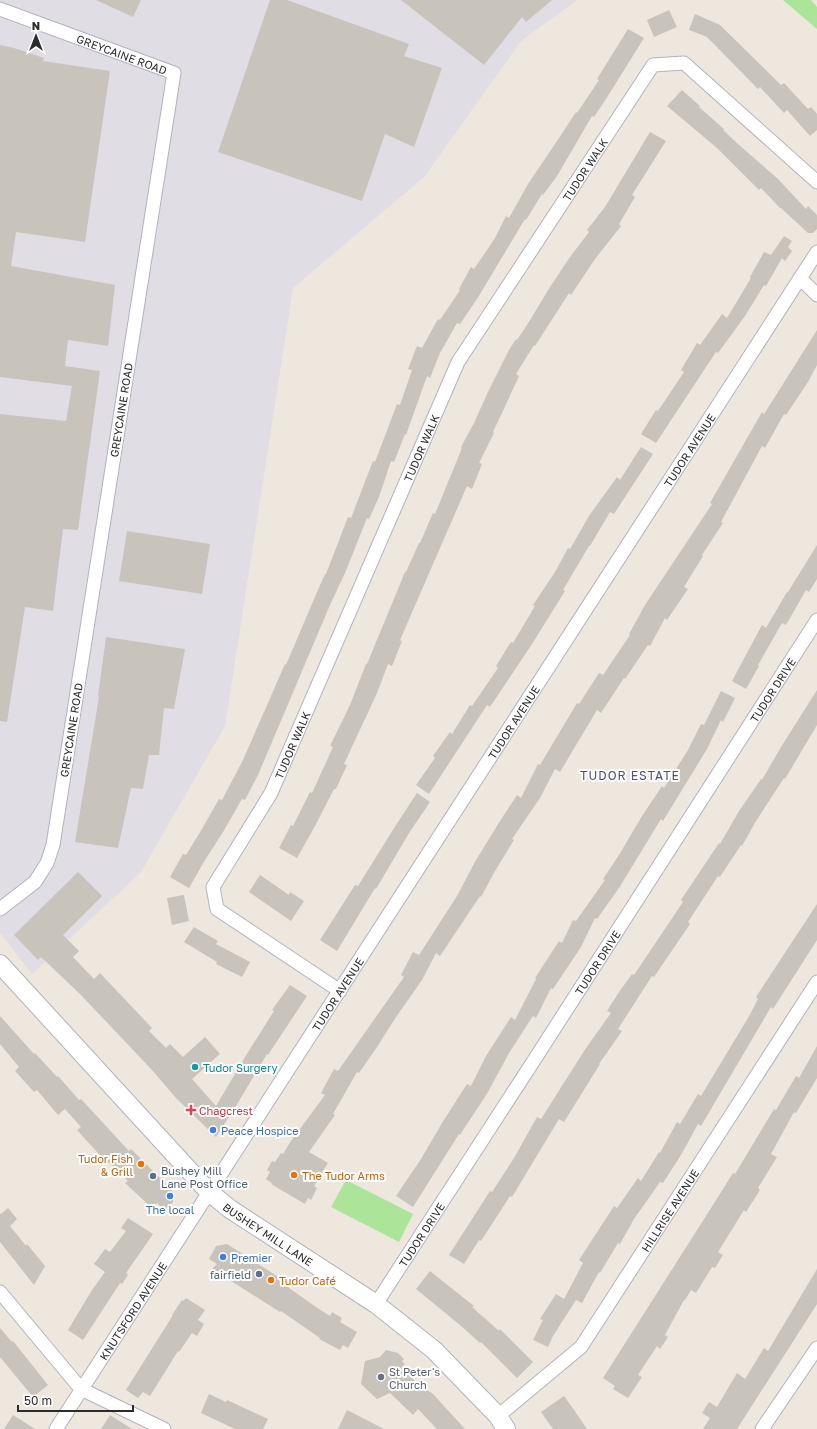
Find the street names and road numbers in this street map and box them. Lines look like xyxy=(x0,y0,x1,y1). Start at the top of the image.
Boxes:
street label: GREYCAINE ROAD xyxy=(75,31,169,77)
street label: TUDOR WALK xyxy=(559,135,610,203)
street label: GREYCAINE ROAD xyxy=(107,362,135,458)
street label: TUDOR AVENUE xyxy=(661,411,718,489)
street label: TUDOR WALK xyxy=(400,412,441,483)
street label: TUDOR DRIVE xyxy=(747,655,798,724)
street label: GREYCAINE ROAD xyxy=(57,682,85,778)
street label: TUDOR AVENUE xyxy=(485,683,542,761)
street label: TUDOR WALK xyxy=(272,709,312,781)
street label: TUDOR DRIVE xyxy=(572,928,623,997)
street label: TUDOR AVENUE xyxy=(309,955,366,1033)
street label: HILLRISE AVENUE xyxy=(638,1166,701,1254)
street label: BUSHEY MILL LANE xyxy=(221,1200,316,1268)
street label: TUDOR DRIVE xyxy=(396,1200,447,1269)
street label: KNUTSFORD AVENUE xyxy=(96,1259,169,1362)

